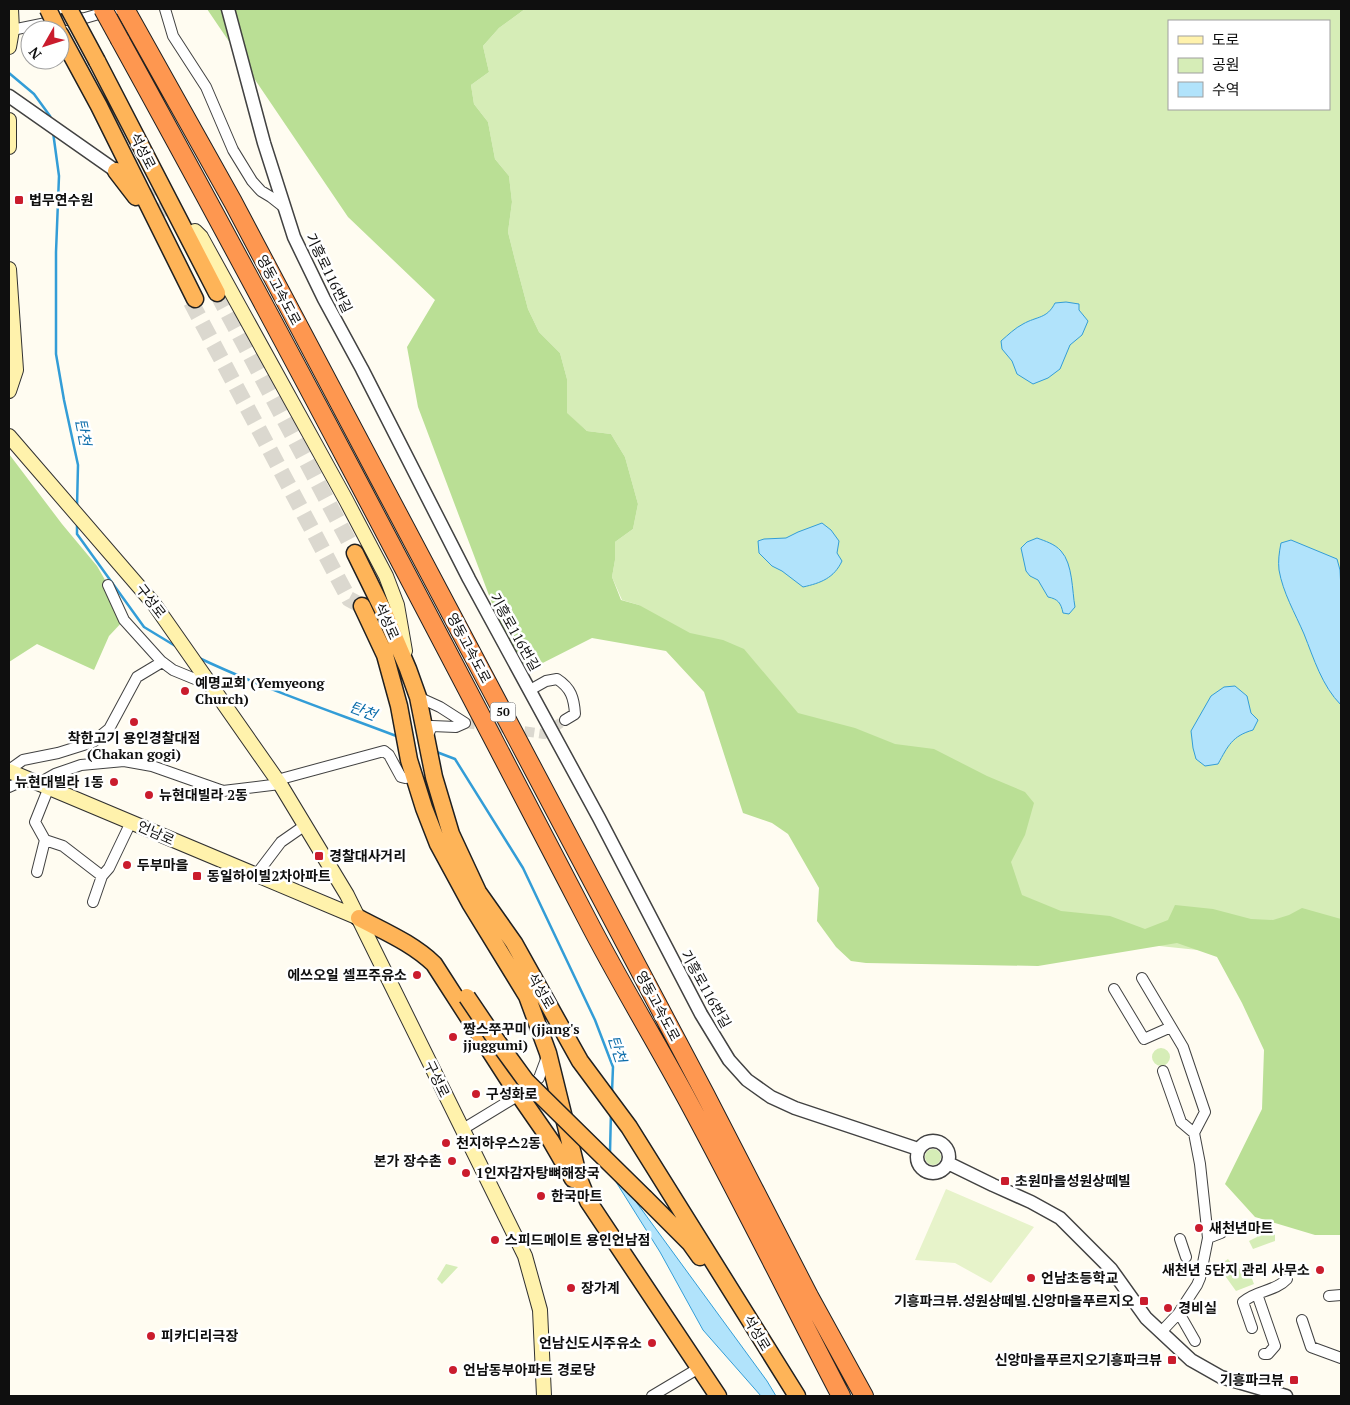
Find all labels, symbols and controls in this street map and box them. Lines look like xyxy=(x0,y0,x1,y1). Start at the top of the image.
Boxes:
north arrow xyxy=(20,20,70,70)
legend xyxy=(1168,20,1330,110)
text: 도로 xyxy=(1212,29,1240,49)
text: N xyxy=(24,43,45,64)
text: 공원 xyxy=(1212,54,1240,74)
text: 수역 xyxy=(1212,79,1240,99)
street label: 석성로 xyxy=(126,129,161,172)
place label: 법무연수원 xyxy=(29,190,93,209)
marker: 법무연수원 xyxy=(13,194,25,206)
street label: 기흥로116번길 xyxy=(302,230,357,316)
street label: 영동고속도로 xyxy=(253,251,306,328)
water label: 탄천 xyxy=(72,416,97,449)
street label: 구성로 xyxy=(132,580,171,622)
street label: 기흥로116번길 xyxy=(486,589,545,674)
street label: 석성로 xyxy=(371,599,404,642)
street label: 영동고속도로 xyxy=(443,609,496,686)
place label: 예명교회 (Yemyeong Church) xyxy=(195,673,325,708)
marker: 예명교회 (Yemyeong Church) xyxy=(179,685,191,697)
water label: 탄천 xyxy=(347,696,382,725)
road number: 50 xyxy=(490,702,516,722)
marker: 착한고기 용인경찰대점 (Chakan gogi) xyxy=(128,716,140,728)
place label: 착한고기 용인경찰대점 (Chakan gogi) xyxy=(68,728,200,763)
place label: 뉴현대빌라 1동 xyxy=(15,772,104,791)
marker: 뉴현대빌라 1동 xyxy=(108,776,120,788)
place label: 뉴현대빌라 2동 xyxy=(159,785,248,804)
marker: 뉴현대빌라 2동 xyxy=(143,789,155,801)
street label: 언남로 xyxy=(135,816,178,849)
place label: 경찰대사거리 xyxy=(329,846,406,865)
marker: 경찰대사거리 xyxy=(313,850,325,862)
place label: 두부마을 xyxy=(137,855,189,874)
marker: 두부마을 xyxy=(121,859,133,871)
place label: 동일하이빌2차아파트 xyxy=(207,866,331,885)
marker: 동일하이빌2차아파트 xyxy=(191,870,203,882)
street label: 기흥로116번길 xyxy=(677,946,736,1031)
place label: 에쓰오일 셀프주유소 xyxy=(287,965,407,984)
street label: 영동고속도로 xyxy=(632,967,685,1044)
marker: 에쓰오일 셀프주유소 xyxy=(411,969,423,981)
street label: 석성로 xyxy=(524,969,559,1012)
place label: 짱스쭈꾸미 (jjang's jjuggumi) xyxy=(463,1019,580,1054)
marker: 짱스쭈꾸미 (jjang's jjuggumi) xyxy=(447,1031,459,1043)
water label: 탄천 xyxy=(604,1032,632,1067)
street label: 구성로 xyxy=(420,1057,455,1100)
place label: 구성화로 xyxy=(486,1084,538,1103)
marker: 구성화로 xyxy=(470,1088,482,1100)
place label: 천지하우스2동 xyxy=(456,1133,541,1152)
marker: 천지하우스2동 xyxy=(440,1137,452,1149)
place label: 본가 장수촌 xyxy=(374,1151,442,1170)
marker: 본가 장수촌 xyxy=(446,1155,458,1167)
place label: 1인자감자탕뼈해장국 xyxy=(476,1163,600,1182)
marker: 1인자감자탕뼈해장국 xyxy=(460,1167,472,1179)
place label: 초원마을성원상떼빌 xyxy=(1015,1171,1131,1190)
marker: 초원마을성원상떼빌 xyxy=(999,1175,1011,1187)
place label: 한국마트 xyxy=(551,1186,603,1205)
marker: 한국마트 xyxy=(535,1190,547,1202)
place label: 새천년마트 xyxy=(1209,1218,1274,1237)
marker: 새천년마트 xyxy=(1193,1222,1205,1234)
place label: 스피드메이트 용인언남점 xyxy=(505,1230,650,1249)
marker: 스피드메이트 용인언남점 xyxy=(489,1234,501,1246)
place label: 새천년 5단지 관리 사무소 xyxy=(1162,1260,1310,1279)
marker: 새천년 5단지 관리 사무소 xyxy=(1314,1264,1326,1276)
place label: 언남초등학교 xyxy=(1041,1268,1118,1287)
marker: 언남초등학교 xyxy=(1025,1272,1037,1284)
place label: 장가계 xyxy=(581,1278,620,1297)
marker: 장가계 xyxy=(565,1282,577,1294)
place label: 기흥파크뷰.성원상떼빌.신앙마을푸르지오 xyxy=(894,1291,1134,1310)
marker: 기흥파크뷰.성원상떼빌.신앙마을푸르지오 xyxy=(1138,1295,1150,1307)
place label: 경비실 xyxy=(1178,1298,1217,1317)
marker: 경비실 xyxy=(1162,1302,1174,1314)
street label: 석성로 xyxy=(739,1311,776,1354)
place label: 피카디리극장 xyxy=(161,1326,238,1345)
marker: 피카디리극장 xyxy=(145,1330,157,1342)
place label: 언남신도시주유소 xyxy=(539,1333,642,1352)
marker: 언남신도시주유소 xyxy=(646,1337,658,1349)
place label: 신앙마을푸르지오기흥파크뷰 xyxy=(995,1350,1162,1369)
marker: 신앙마을푸르지오기흥파크뷰 xyxy=(1166,1354,1178,1366)
place label: 언남동부아파트 경로당 xyxy=(463,1360,596,1379)
marker: 언남동부아파트 경로당 xyxy=(447,1364,459,1376)
place label: 기흥파크뷰 xyxy=(1220,1370,1284,1389)
marker: 기흥파크뷰 xyxy=(1288,1374,1300,1386)

